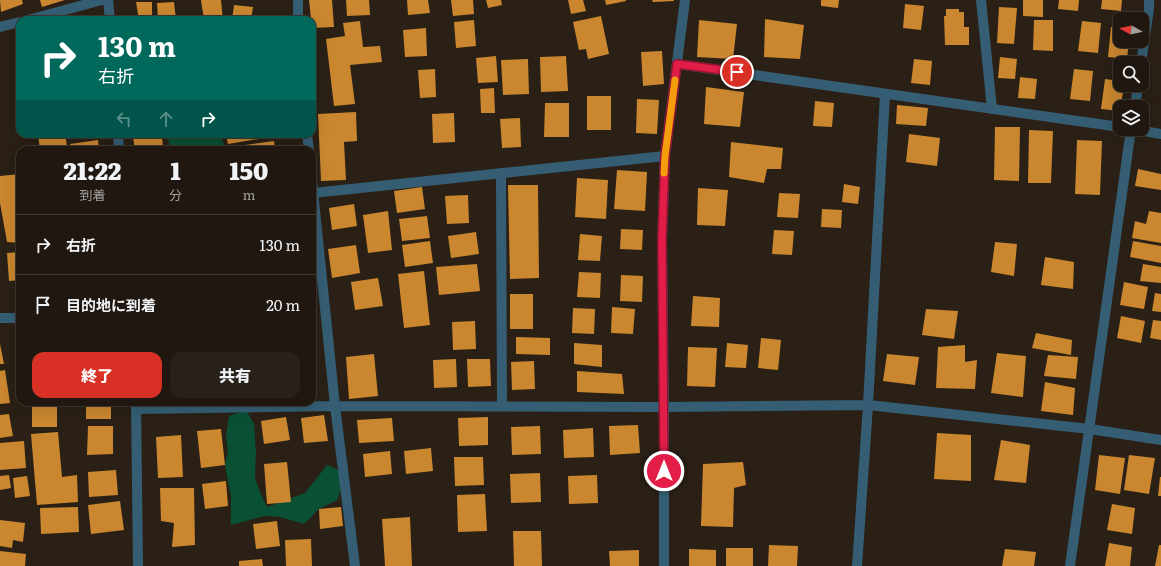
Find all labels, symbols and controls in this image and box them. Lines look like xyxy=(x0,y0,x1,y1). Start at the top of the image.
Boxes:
north arrow xyxy=(1113,12,1149,48)
map controls xyxy=(1113,12,1149,136)
text: 130 m xyxy=(98,24,176,66)
icon: right xyxy=(32,32,84,84)
pin xyxy=(720,55,754,89)
button: search xyxy=(1113,56,1149,92)
icon: arrive xyxy=(726,61,748,83)
text: 右折 xyxy=(98,62,134,89)
button: layers xyxy=(1113,100,1149,136)
icon: left xyxy=(113,108,135,130)
icon: ahead xyxy=(155,108,177,130)
icon: right xyxy=(197,108,219,130)
text: 21:22 xyxy=(64,152,121,187)
text: 1 xyxy=(170,152,180,187)
text: 150 xyxy=(230,152,268,187)
text: 到着 xyxy=(79,185,105,204)
text: 分 xyxy=(169,185,182,204)
text: m xyxy=(243,185,255,204)
text: 右折 xyxy=(66,233,96,256)
text: 130 m xyxy=(260,233,300,256)
icon: right xyxy=(32,234,54,256)
text: 目的地に到着 xyxy=(66,293,156,316)
text: 20 m xyxy=(266,293,300,316)
icon: arrive xyxy=(32,294,54,316)
button: 終了 xyxy=(32,352,162,398)
button: 共有 xyxy=(170,352,300,398)
position arrow xyxy=(643,450,685,492)

